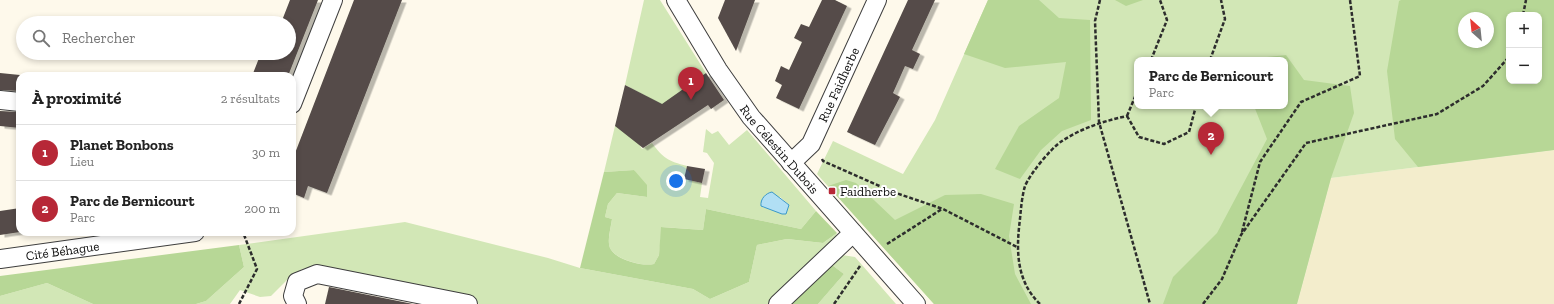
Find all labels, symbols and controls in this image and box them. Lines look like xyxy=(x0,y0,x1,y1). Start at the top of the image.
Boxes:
north arrow xyxy=(1458,12,1494,48)
map controls xyxy=(1506,12,1542,84)
button: + xyxy=(1506,12,1542,48)
search box xyxy=(16,16,296,60)
icon: search xyxy=(30,27,52,49)
text: Rechercher xyxy=(62,29,136,47)
street label: Rue Faidherbe xyxy=(815,45,862,124)
button: − xyxy=(1506,48,1542,84)
popup xyxy=(1134,57,1288,109)
pin: 1 xyxy=(678,67,704,100)
text: Parc de Bernicourt xyxy=(1149,67,1273,85)
text: Parc xyxy=(1149,85,1174,100)
text: À proximité xyxy=(32,88,121,108)
text: 2 résultats xyxy=(221,91,280,106)
street label: Rue Célestin Dubois xyxy=(737,102,822,197)
pin: 2 xyxy=(1198,122,1224,155)
text: Planet Bonbons xyxy=(70,136,174,154)
text: 1 xyxy=(42,145,48,160)
text: 30 m xyxy=(252,145,280,160)
text: Lieu xyxy=(70,154,94,169)
your location xyxy=(666,171,686,191)
place label: Faidherbe xyxy=(840,184,896,199)
marker: Faidherbe xyxy=(827,186,837,196)
text: Parc de Bernicourt xyxy=(70,192,194,210)
text: 2 xyxy=(42,201,48,216)
text: 200 m xyxy=(244,201,280,216)
text: Parc xyxy=(70,210,95,225)
street label: Cité Béhague xyxy=(25,238,100,263)

